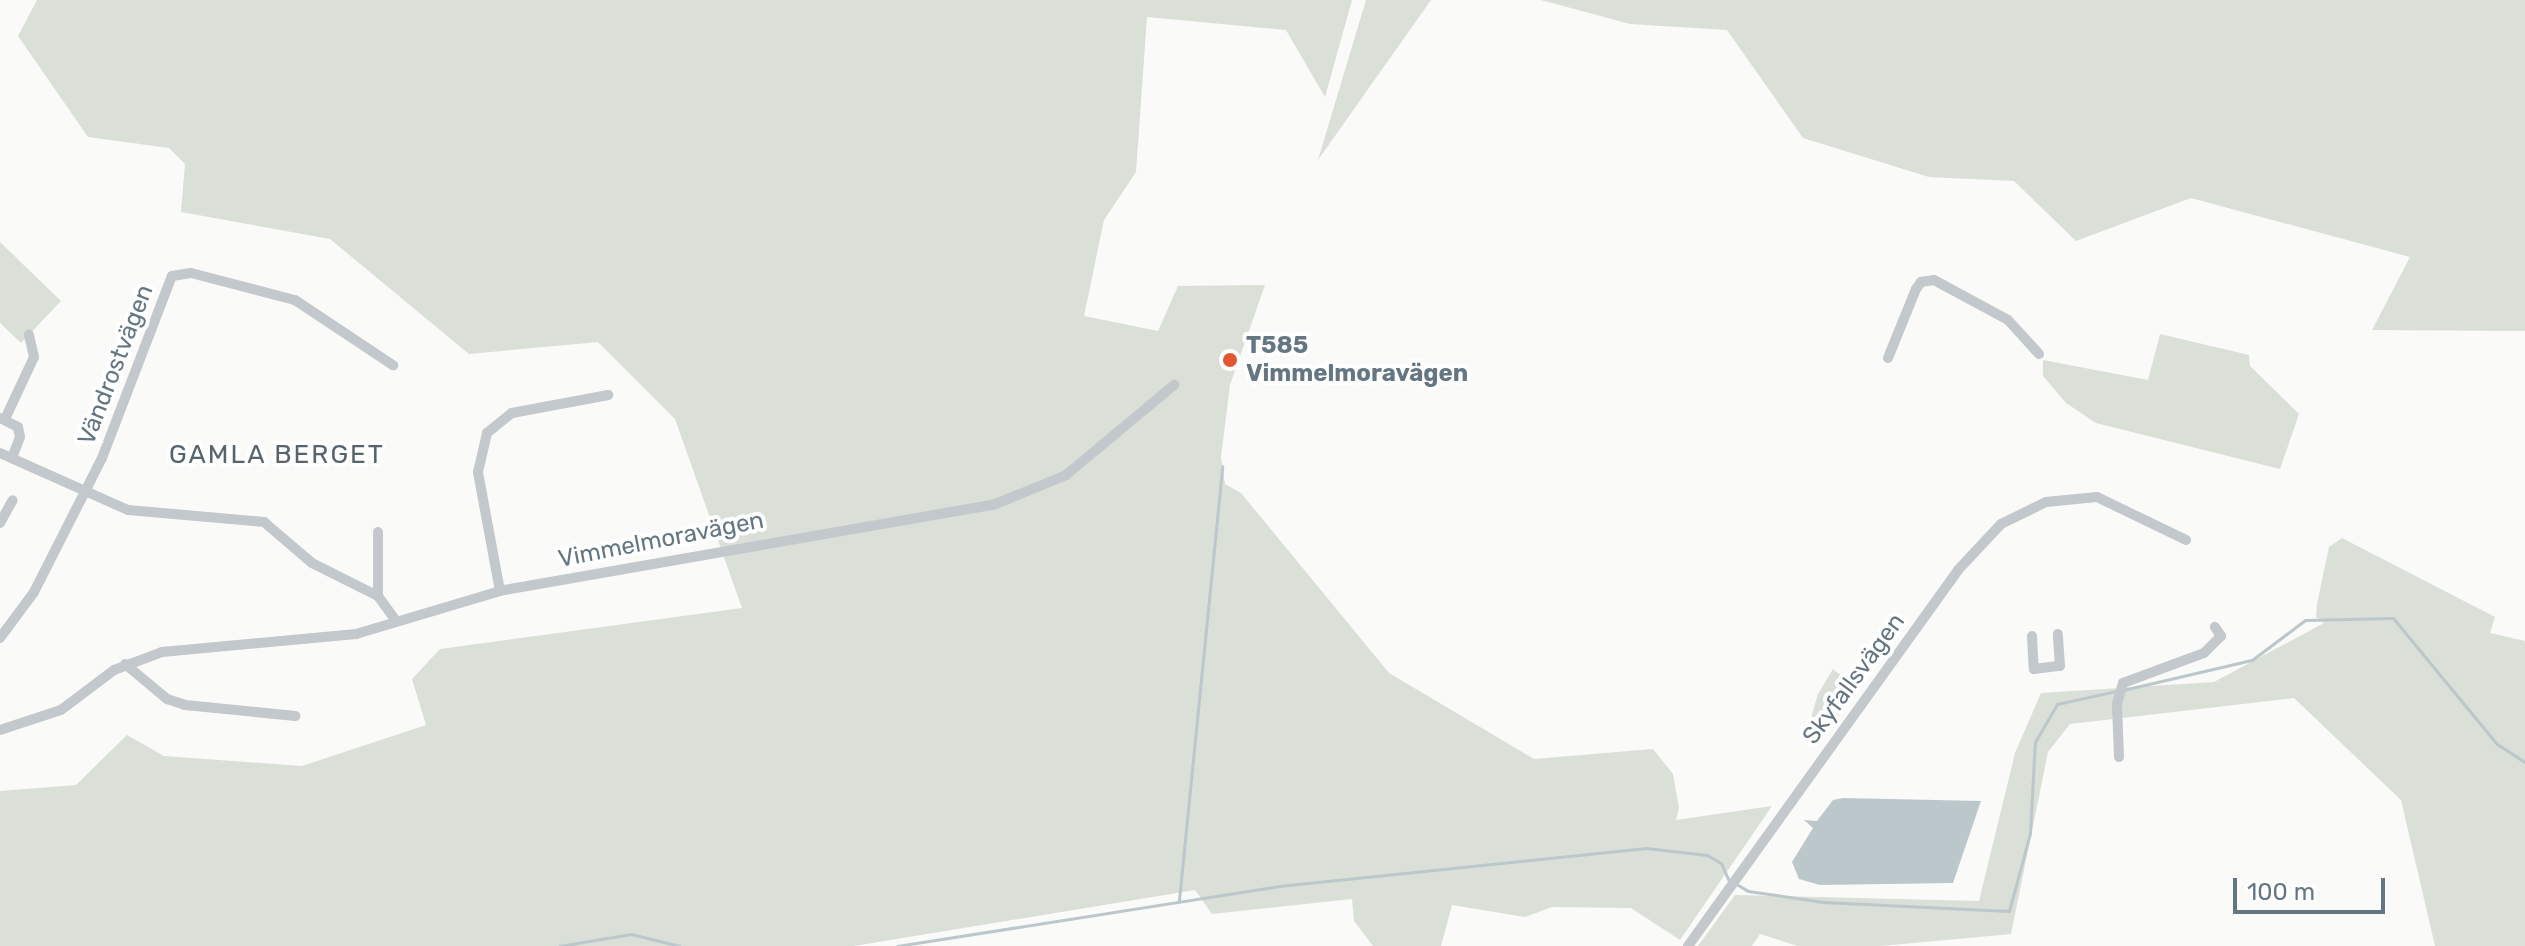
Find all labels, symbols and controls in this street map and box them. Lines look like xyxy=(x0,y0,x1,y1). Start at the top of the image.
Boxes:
street label: Vändrostvägen xyxy=(72,281,160,449)
place label: T585 Vimmelmoravägen xyxy=(1246,332,1468,388)
marker: T585 Vimmelmoravägen xyxy=(1221,351,1239,369)
district label: GAMLA BERGET xyxy=(169,439,385,471)
street label: Vimmelmoravägen xyxy=(556,506,766,574)
street label: Skyfallsvägen xyxy=(1797,608,1911,750)
scale bar xyxy=(2237,862,2389,912)
text: 100 m xyxy=(2247,878,2315,906)

